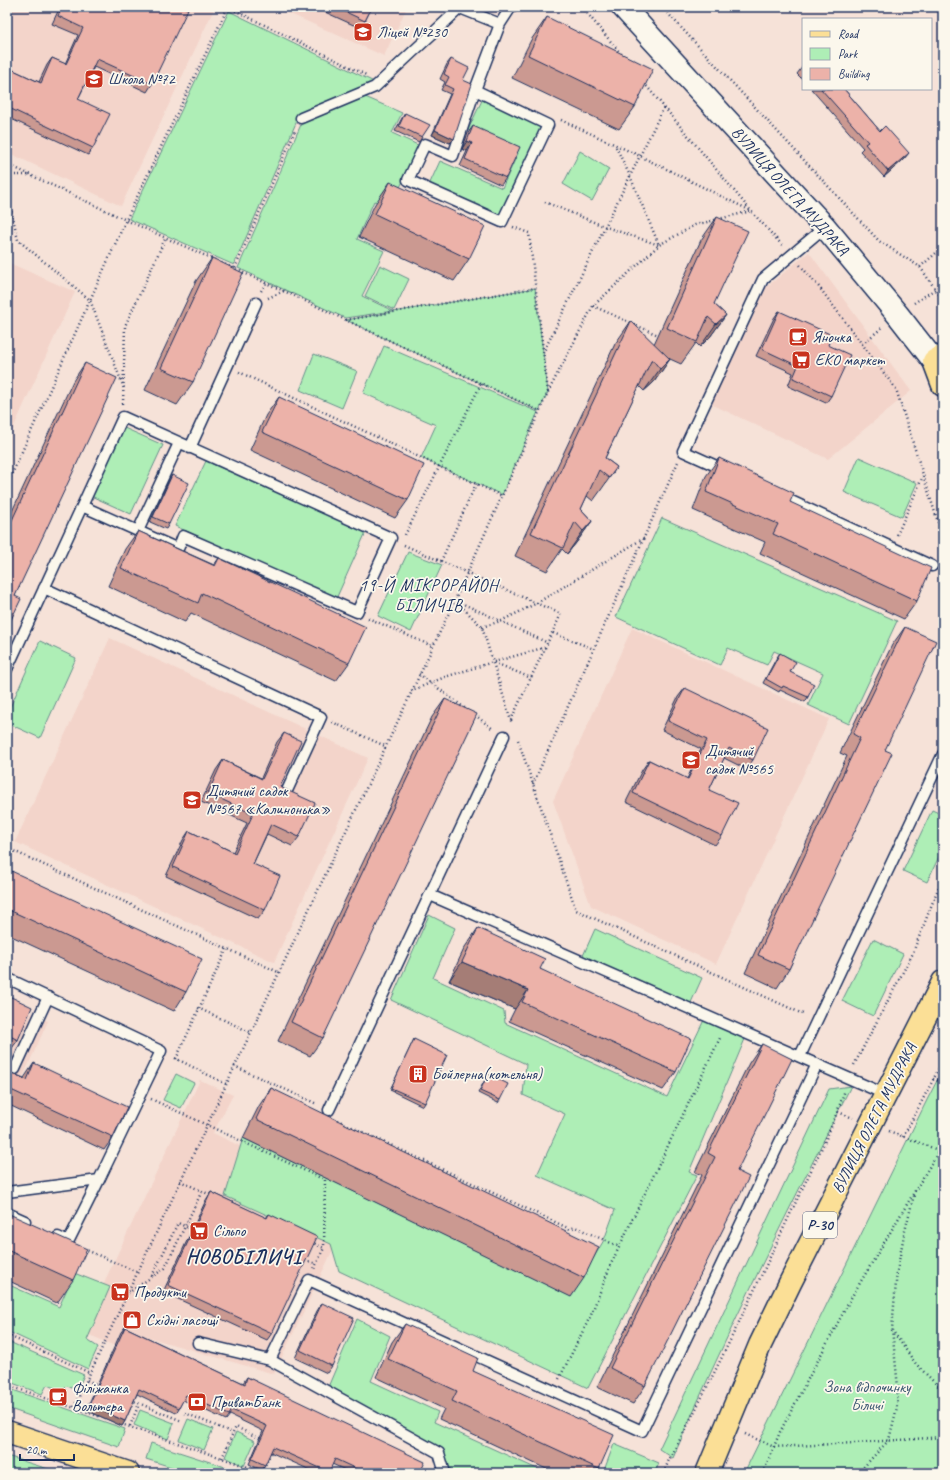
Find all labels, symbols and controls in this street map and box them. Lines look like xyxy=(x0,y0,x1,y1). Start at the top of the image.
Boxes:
legend xyxy=(802,18,932,90)
school or university icon: Ліцей №230 xyxy=(352,21,374,43)
place label: Ліцей №230 xyxy=(377,22,449,42)
text: Road xyxy=(838,26,860,42)
text: Park xyxy=(838,46,859,62)
text: Building xyxy=(838,66,870,82)
school or university icon: Школа №72 xyxy=(83,68,105,90)
place label: Школа №72 xyxy=(108,69,177,89)
street label: ВУЛИЦЯ ОЛЕГА МУДРАКА xyxy=(727,123,854,260)
cafe icon: Яночка xyxy=(787,326,809,348)
place label: Яночка xyxy=(812,327,853,347)
supermarket icon: ЕКО маркет xyxy=(790,349,812,371)
place label: ЕКО маркет xyxy=(815,350,886,370)
district label: 19-Й МІКРОРАЙОН БІЛИЧІВ xyxy=(359,575,501,616)
place label: Дитячий садок №565 xyxy=(705,741,774,779)
school or university icon: Дитячий садок №565 xyxy=(680,749,702,771)
place label: Дитячий садок №567 «Калинонька» xyxy=(206,781,331,819)
school or university icon: Дитячий садок №567 «Калинонька» xyxy=(181,789,203,811)
street label: ВУЛИЦЯ ОЛЕГА МУДРАКА xyxy=(827,1039,921,1197)
building icon: Бойлерна(котельня) xyxy=(407,1063,429,1085)
place label: Бойлерна(котельня) xyxy=(432,1064,543,1084)
road number: Р-30 xyxy=(803,1212,837,1238)
supermarket icon: Сільпо xyxy=(188,1220,210,1242)
place label: Сільпо xyxy=(213,1221,247,1241)
district label: НОВОБІЛИЧІ xyxy=(186,1244,306,1269)
supermarket icon: Продукти xyxy=(109,1281,131,1303)
place label: Продукти xyxy=(134,1282,187,1302)
shop icon: Східні ласощі xyxy=(121,1309,143,1331)
place label: Східні ласощі xyxy=(146,1310,220,1330)
park label: Зона відпочинку Біличі xyxy=(824,1377,912,1415)
place label: Філіжанка Вольтера xyxy=(72,1378,129,1416)
cafe icon: Філіжанка Вольтера xyxy=(47,1386,69,1408)
bank icon: ПриватБанк xyxy=(186,1391,208,1413)
place label: ПриватБанк xyxy=(211,1392,281,1412)
scale bar xyxy=(20,1436,74,1462)
text: 20 m xyxy=(26,1442,48,1458)

